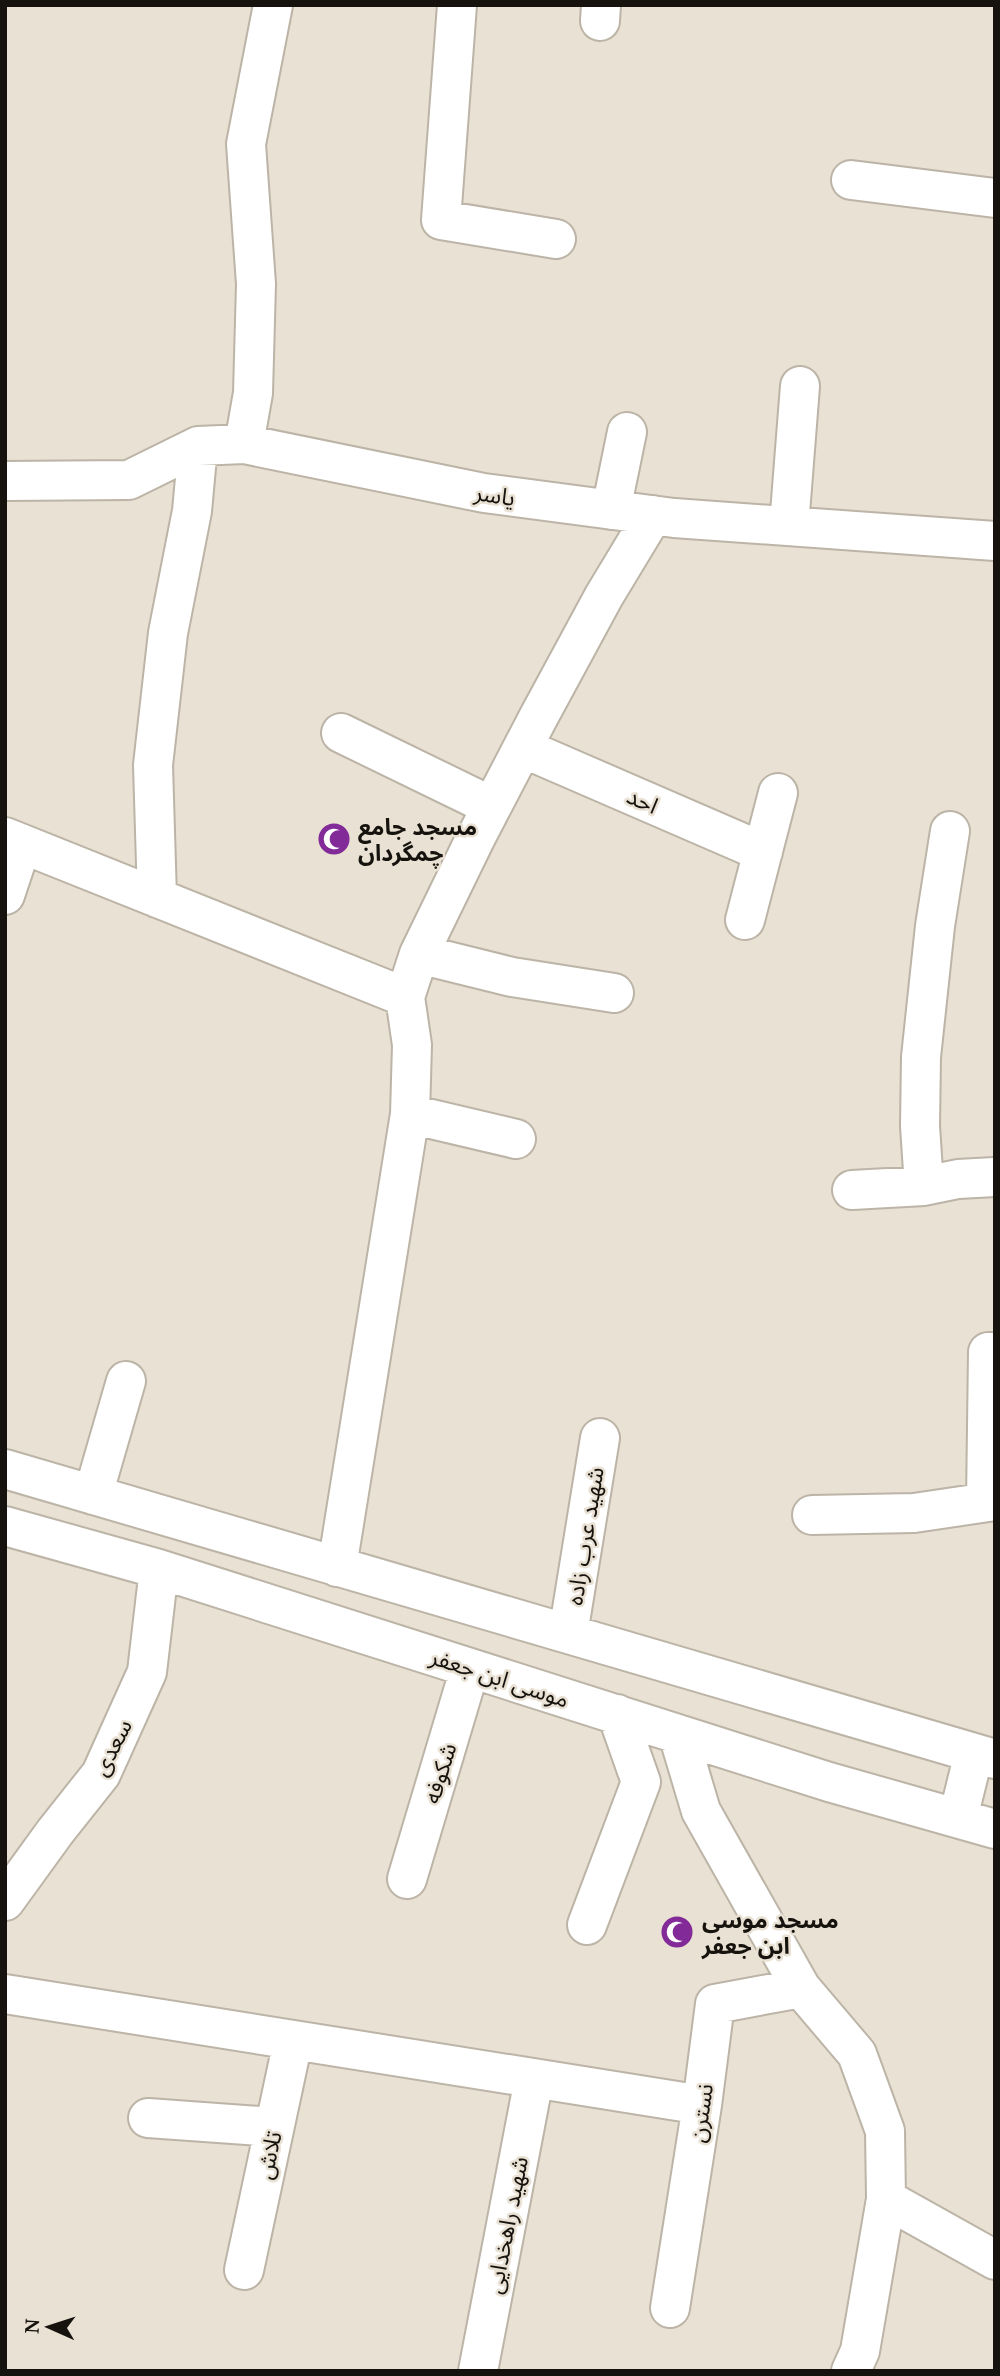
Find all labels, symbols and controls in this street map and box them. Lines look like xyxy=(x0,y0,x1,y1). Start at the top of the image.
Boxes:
street label: یاسر xyxy=(471,475,518,513)
street label: احد xyxy=(622,779,664,821)
place label: مسجد جامع چمگردان xyxy=(358,810,477,869)
mosque icon: مسجد جامع چمگردان xyxy=(315,820,353,858)
street label: شهید عرب زاده xyxy=(557,1465,611,1607)
street label: موسی ابن جعفر xyxy=(425,1639,574,1715)
street label: سعدی xyxy=(83,1713,139,1781)
street label: شکوفه xyxy=(415,1739,463,1807)
place label: مسجد موسی ابن جعفر xyxy=(701,1903,839,1961)
mosque icon: مسجد موسی ابن جعفر xyxy=(658,1913,696,1951)
street label: نسترن xyxy=(680,2081,720,2145)
street label: تلاش xyxy=(247,2128,289,2182)
street label: شهید راهخدایی xyxy=(477,2154,535,2296)
north arrow xyxy=(14,2292,84,2362)
text: N xyxy=(19,2318,45,2334)

